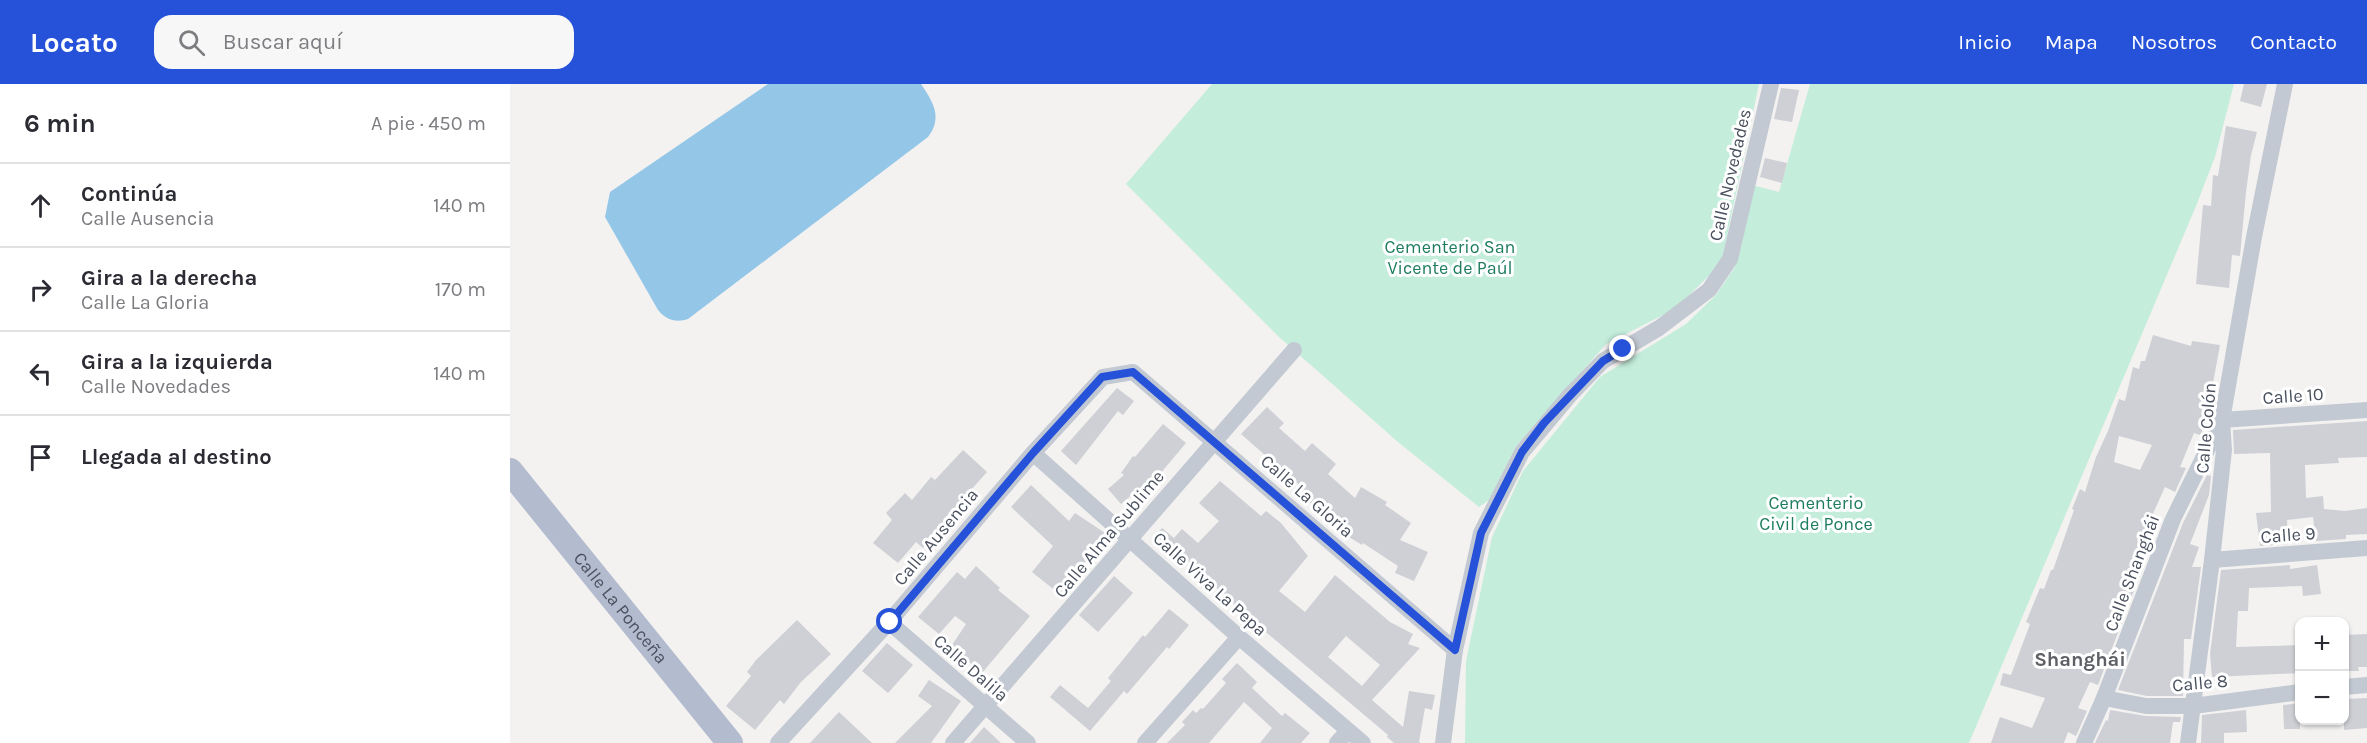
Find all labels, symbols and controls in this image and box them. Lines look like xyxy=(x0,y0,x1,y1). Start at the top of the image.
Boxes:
search box xyxy=(154,15,574,69)
text: Locato xyxy=(30,26,118,59)
icon: search xyxy=(175,26,208,59)
text: Buscar aquí xyxy=(223,29,343,55)
text: Inicio xyxy=(1958,30,2012,54)
text: Mapa xyxy=(2045,30,2098,54)
text: Nosotros xyxy=(2131,30,2217,54)
text: Contacto xyxy=(2250,30,2337,54)
street label: Calle Novedades xyxy=(1704,107,1756,243)
text: 6 min xyxy=(24,108,96,139)
text: A pie · 450 m xyxy=(371,112,486,135)
text: Continúa xyxy=(81,181,177,207)
icon: ahead xyxy=(24,189,57,222)
text: 140 m xyxy=(433,194,486,217)
text: Calle Ausencia xyxy=(81,207,214,230)
park label: Cementerio San Vicente de Paúl xyxy=(1385,236,1515,279)
text: Gira a la derecha xyxy=(81,265,257,291)
icon: right xyxy=(24,273,57,306)
text: 170 m xyxy=(435,278,486,301)
text: Calle La Gloria xyxy=(81,291,209,314)
route end xyxy=(1609,335,1635,361)
text: Gira a la izquierda xyxy=(81,349,273,375)
icon: left xyxy=(24,357,57,390)
text: 140 m xyxy=(433,362,486,385)
text: Calle Novedades xyxy=(81,375,231,398)
street label: Calle Colón xyxy=(2191,382,2221,474)
street label: Calle 10 xyxy=(2262,383,2324,409)
icon: arrive xyxy=(24,441,57,474)
text: Llegada al destino xyxy=(81,444,272,470)
street label: Calle La Gloria xyxy=(1256,450,1358,542)
street label: Calle Alma Sublime xyxy=(1049,466,1169,602)
street label: Calle Ausencia xyxy=(889,484,983,590)
park label: Cementerio Civil de Ponce xyxy=(1759,492,1873,535)
street label: Calle Shanghái xyxy=(2100,511,2164,635)
street label: Calle 9 xyxy=(2260,522,2316,548)
street label: Calle Viva La Pepa xyxy=(1149,527,1271,641)
street label: Calle La Ponceña xyxy=(569,548,672,668)
route start xyxy=(876,608,902,634)
map controls xyxy=(2295,617,2349,725)
button: + xyxy=(2295,617,2349,671)
street label: Calle Dalila xyxy=(929,630,1013,706)
district label: Shanghái xyxy=(2034,648,2126,671)
street label: Calle 8 xyxy=(2171,670,2229,696)
button: − xyxy=(2295,671,2349,725)

